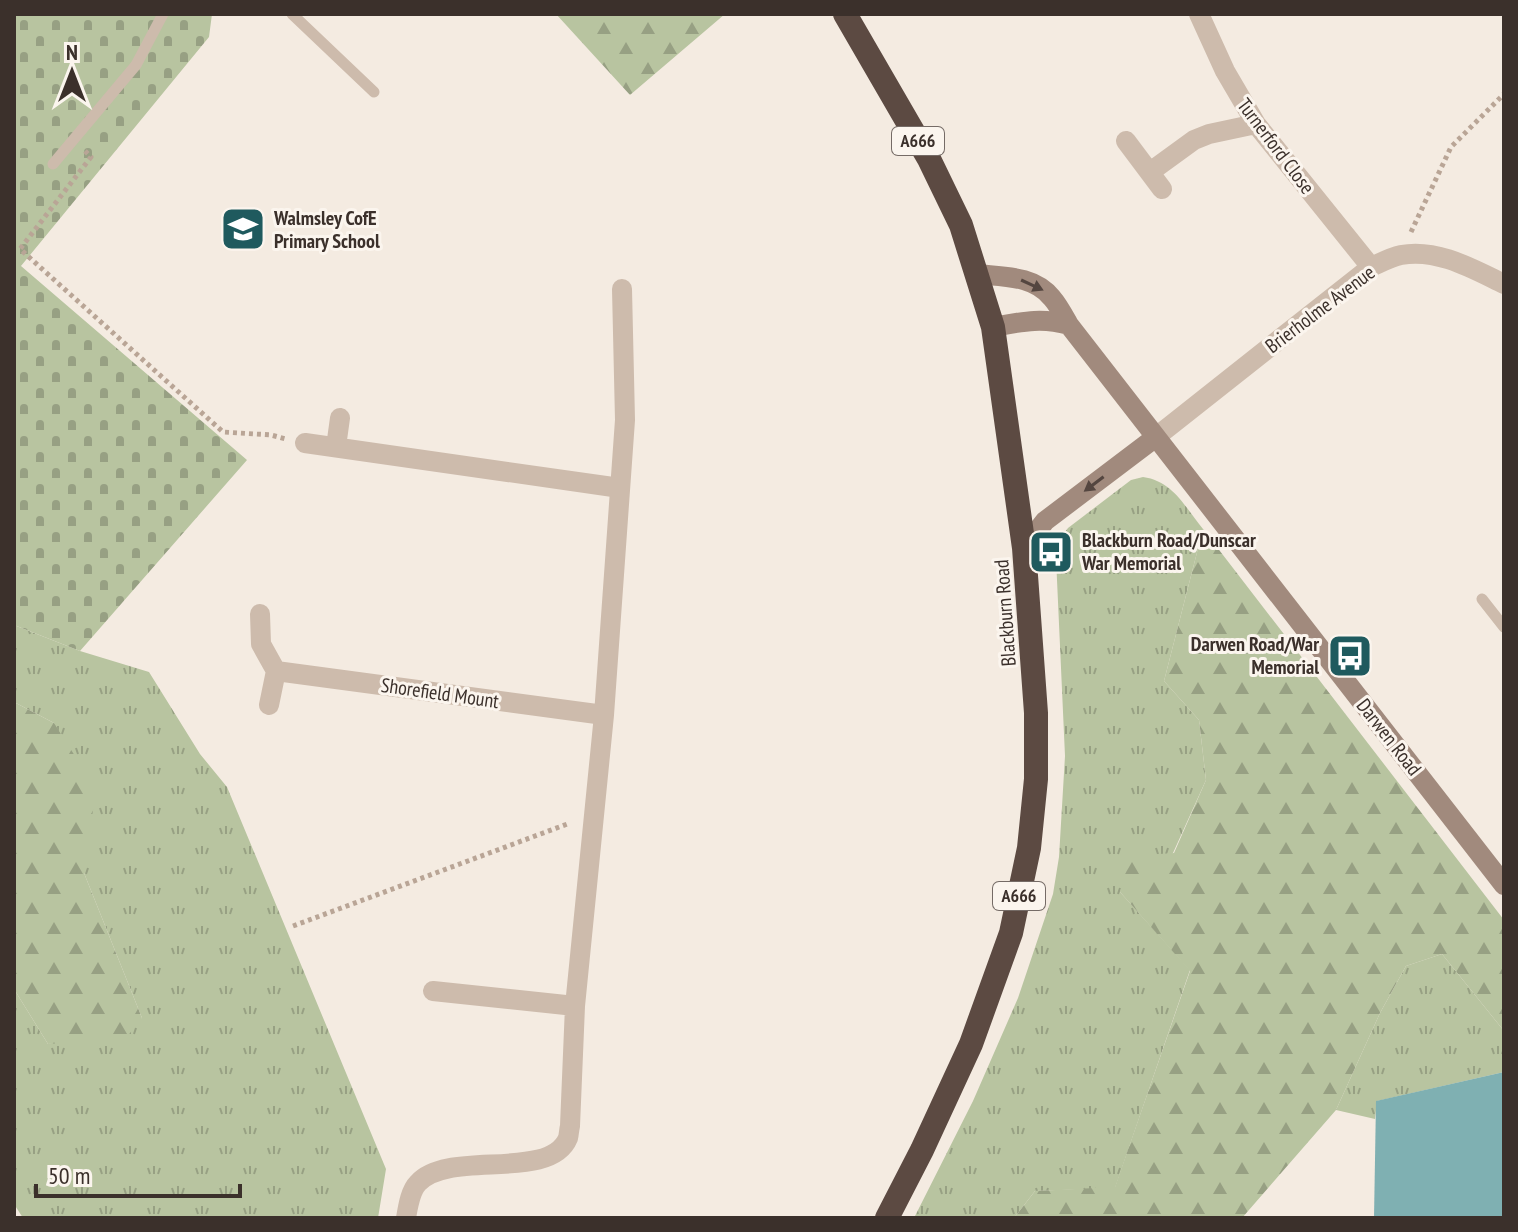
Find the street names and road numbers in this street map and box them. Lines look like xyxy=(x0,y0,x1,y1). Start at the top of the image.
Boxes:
street label: Turnerford Close xyxy=(1231,93,1321,199)
road number: A666 xyxy=(892,127,944,155)
street label: Brierholme Avenue xyxy=(1260,259,1380,359)
street label: Blackburn Road xyxy=(988,559,1022,667)
street label: Shorefield Mount xyxy=(379,672,501,714)
street label: Darwen Road xyxy=(1351,693,1427,781)
road number: A666 xyxy=(993,882,1045,910)

